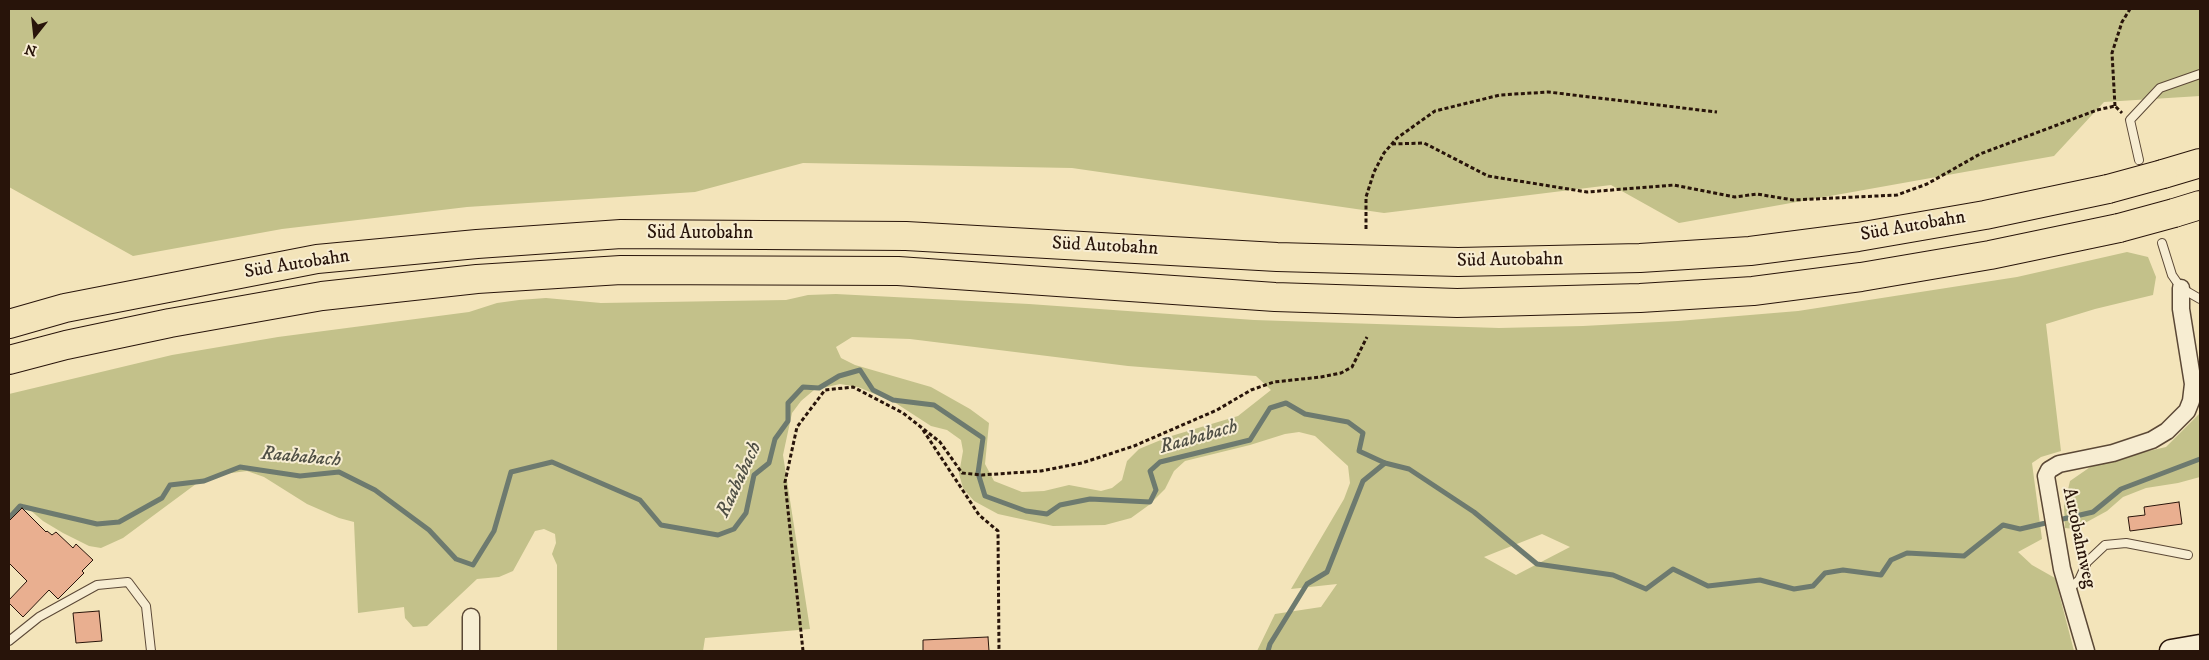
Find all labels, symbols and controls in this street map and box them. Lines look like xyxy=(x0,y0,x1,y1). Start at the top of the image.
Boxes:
north arrow xyxy=(10,10,60,60)
text: N xyxy=(23,39,39,60)
street label: Süd Autobahn xyxy=(1859,207,1967,247)
street label: Süd Autobahn xyxy=(647,223,753,245)
street label: Süd Autobahn xyxy=(1051,233,1159,261)
street label: Süd Autobahn xyxy=(243,245,351,285)
street label: Süd Autobahn xyxy=(1457,249,1563,273)
water label: Raababach xyxy=(1157,415,1241,461)
water label: Raababach xyxy=(712,439,768,521)
water label: Raababach xyxy=(260,443,342,473)
street label: Autobahnweg xyxy=(2056,485,2100,591)

